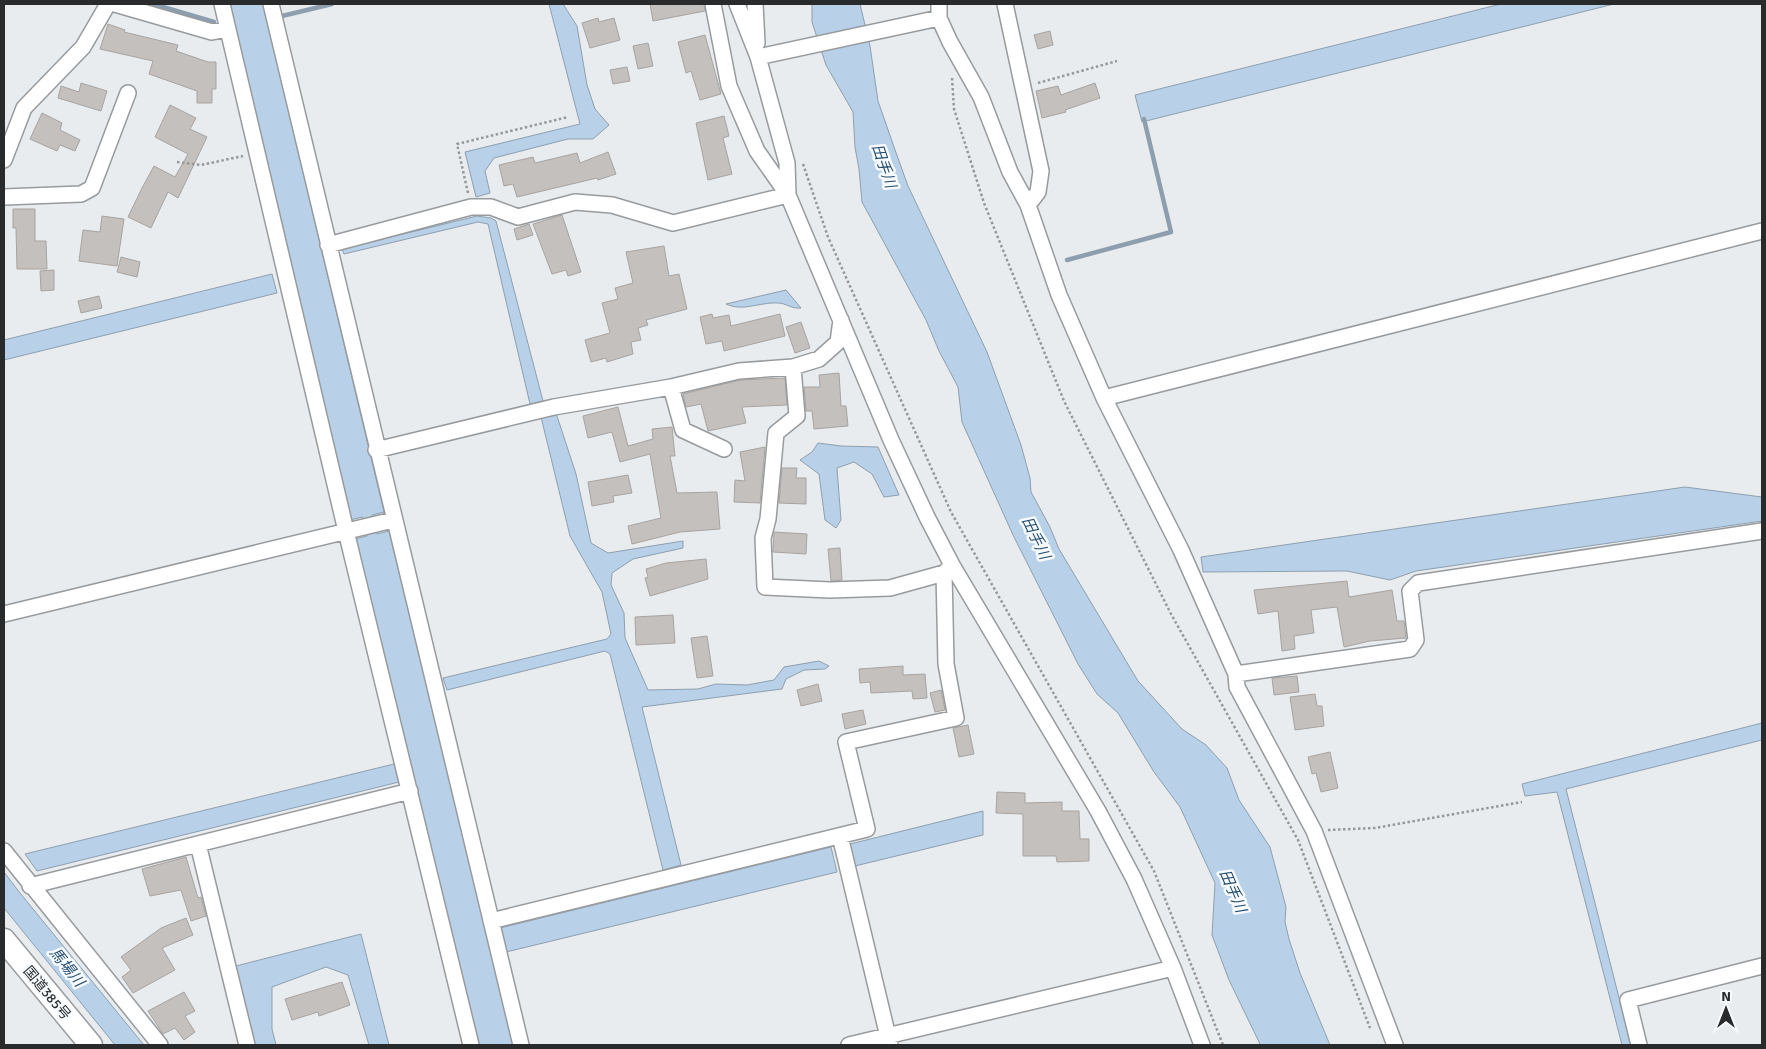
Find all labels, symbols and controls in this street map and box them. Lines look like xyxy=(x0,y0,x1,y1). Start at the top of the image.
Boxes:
water label: 田手川 xyxy=(868,142,900,192)
water label: 田手川 xyxy=(1018,514,1055,564)
water label: 田手川 xyxy=(1216,867,1251,917)
water label: 馬場川 xyxy=(46,944,89,992)
street label: 国道385号 xyxy=(20,963,74,1023)
north arrow xyxy=(1701,984,1751,1034)
text: N xyxy=(1721,988,1731,1005)

